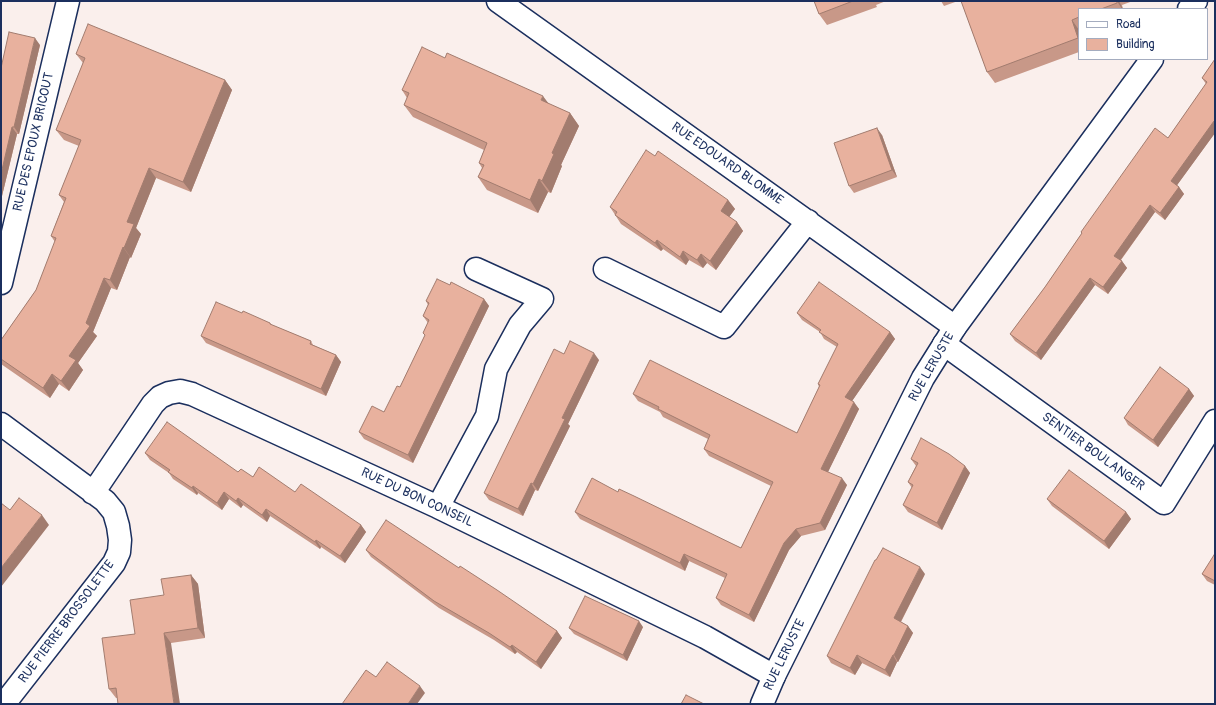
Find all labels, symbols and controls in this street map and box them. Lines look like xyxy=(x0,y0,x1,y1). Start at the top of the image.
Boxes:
legend xyxy=(1078,8,1208,60)
text: Road xyxy=(1116,17,1141,32)
text: Building xyxy=(1116,37,1155,52)
street label: RUE DES EPOUX BRICOUT xyxy=(10,71,58,213)
street label: RUE EDOUARD BLOMME xyxy=(668,120,786,208)
street label: RUE LERUSTE xyxy=(906,330,958,404)
street label: SENTIER BOULANGER xyxy=(1039,410,1147,494)
street label: RUE DU BON CONSEIL xyxy=(358,465,476,531)
street label: RUE PIERRE BROSSOLETTE xyxy=(16,557,118,687)
street label: RUE LERUSTE xyxy=(761,617,809,693)

